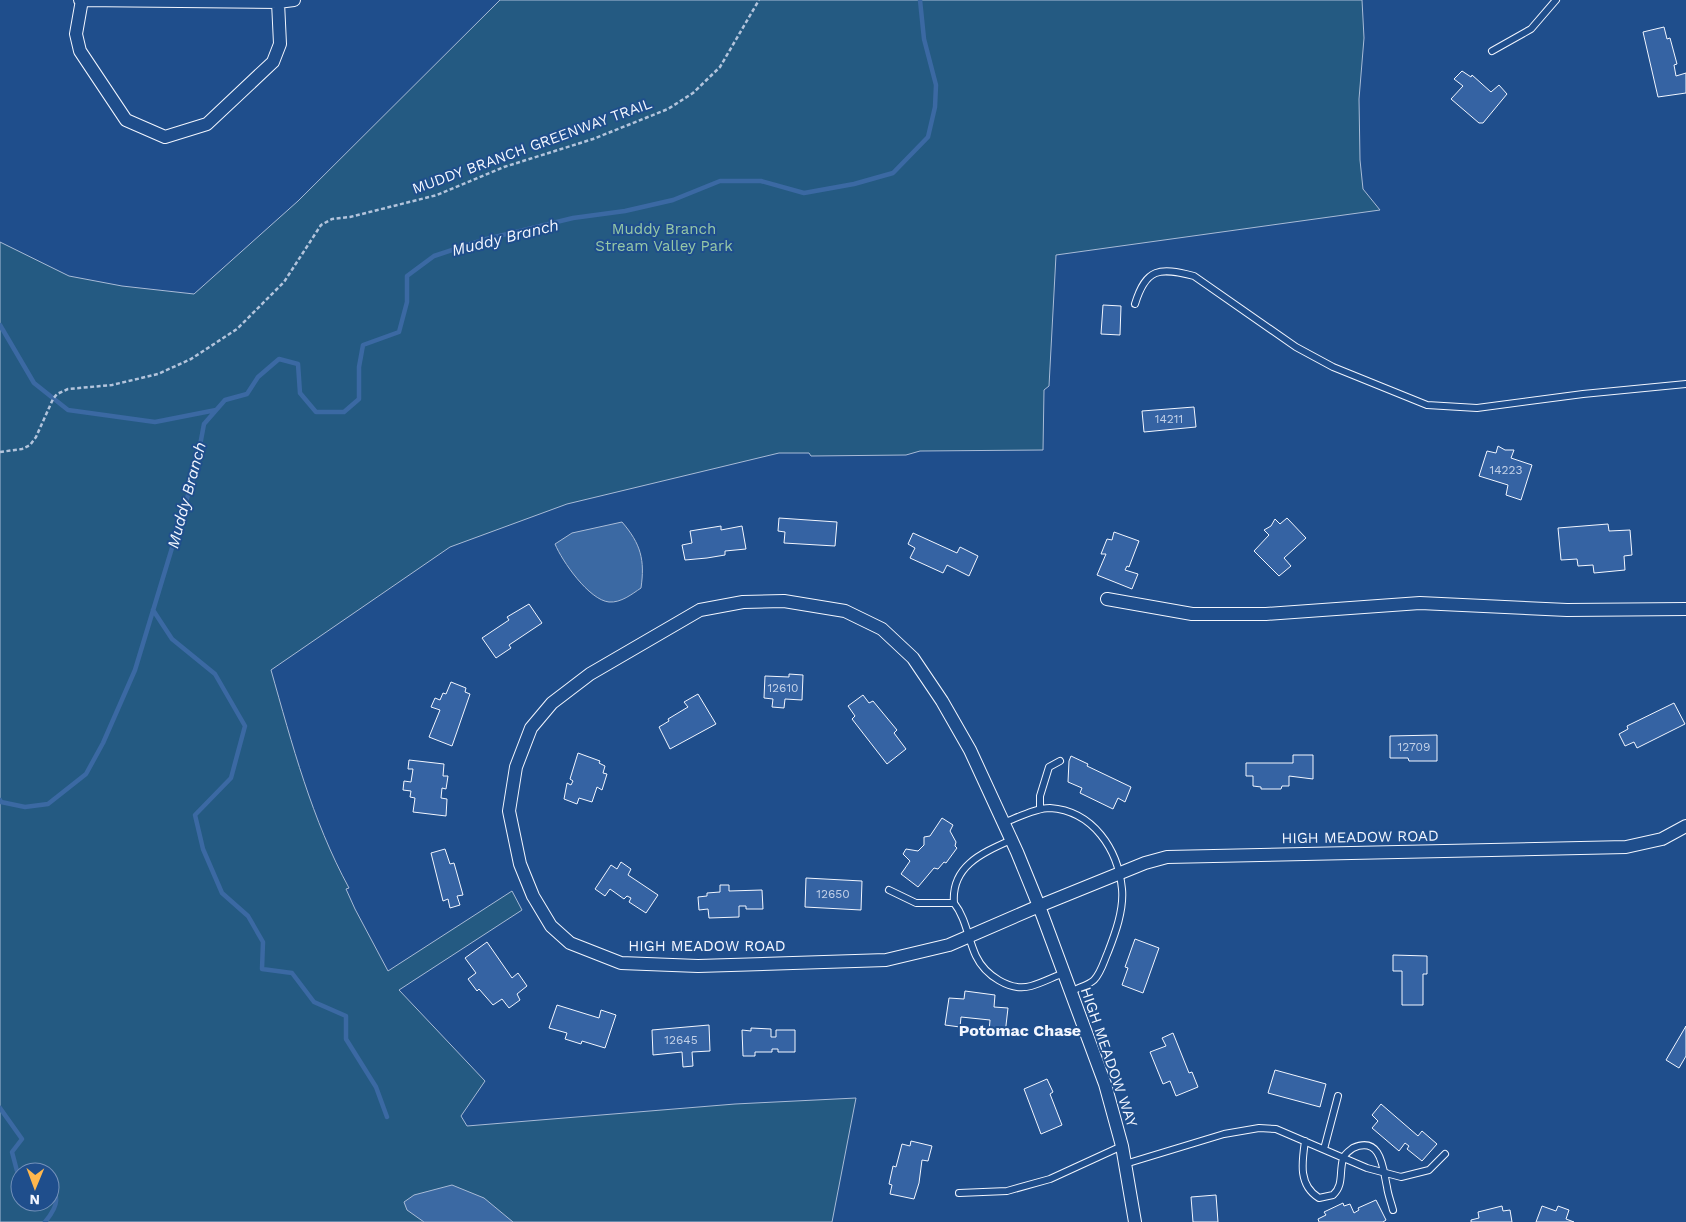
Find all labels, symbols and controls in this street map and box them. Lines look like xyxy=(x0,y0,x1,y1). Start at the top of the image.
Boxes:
street label: MUDDY BRANCH GREENWAY TRAIL xyxy=(410,94,654,198)
water label: Muddy Branch xyxy=(450,215,561,260)
park label: Muddy Branch Stream Valley Park xyxy=(595,220,733,255)
house number: 14211 xyxy=(1155,412,1183,426)
water label: Muddy Branch xyxy=(163,440,210,550)
house number: 14223 xyxy=(1489,463,1523,477)
house number: 12610 xyxy=(767,681,799,695)
house number: 12709 xyxy=(1398,740,1430,754)
street label: HIGH MEADOW ROAD xyxy=(1281,827,1439,847)
house number: 12650 xyxy=(816,887,850,901)
street label: HIGH MEADOW ROAD xyxy=(628,937,786,955)
street label: HIGH MEADOW WAY xyxy=(1077,985,1142,1130)
district label: Potomac Chase xyxy=(959,1021,1081,1040)
house number: 12645 xyxy=(664,1033,698,1047)
north arrow xyxy=(10,1162,60,1212)
text: N xyxy=(29,1192,40,1208)

